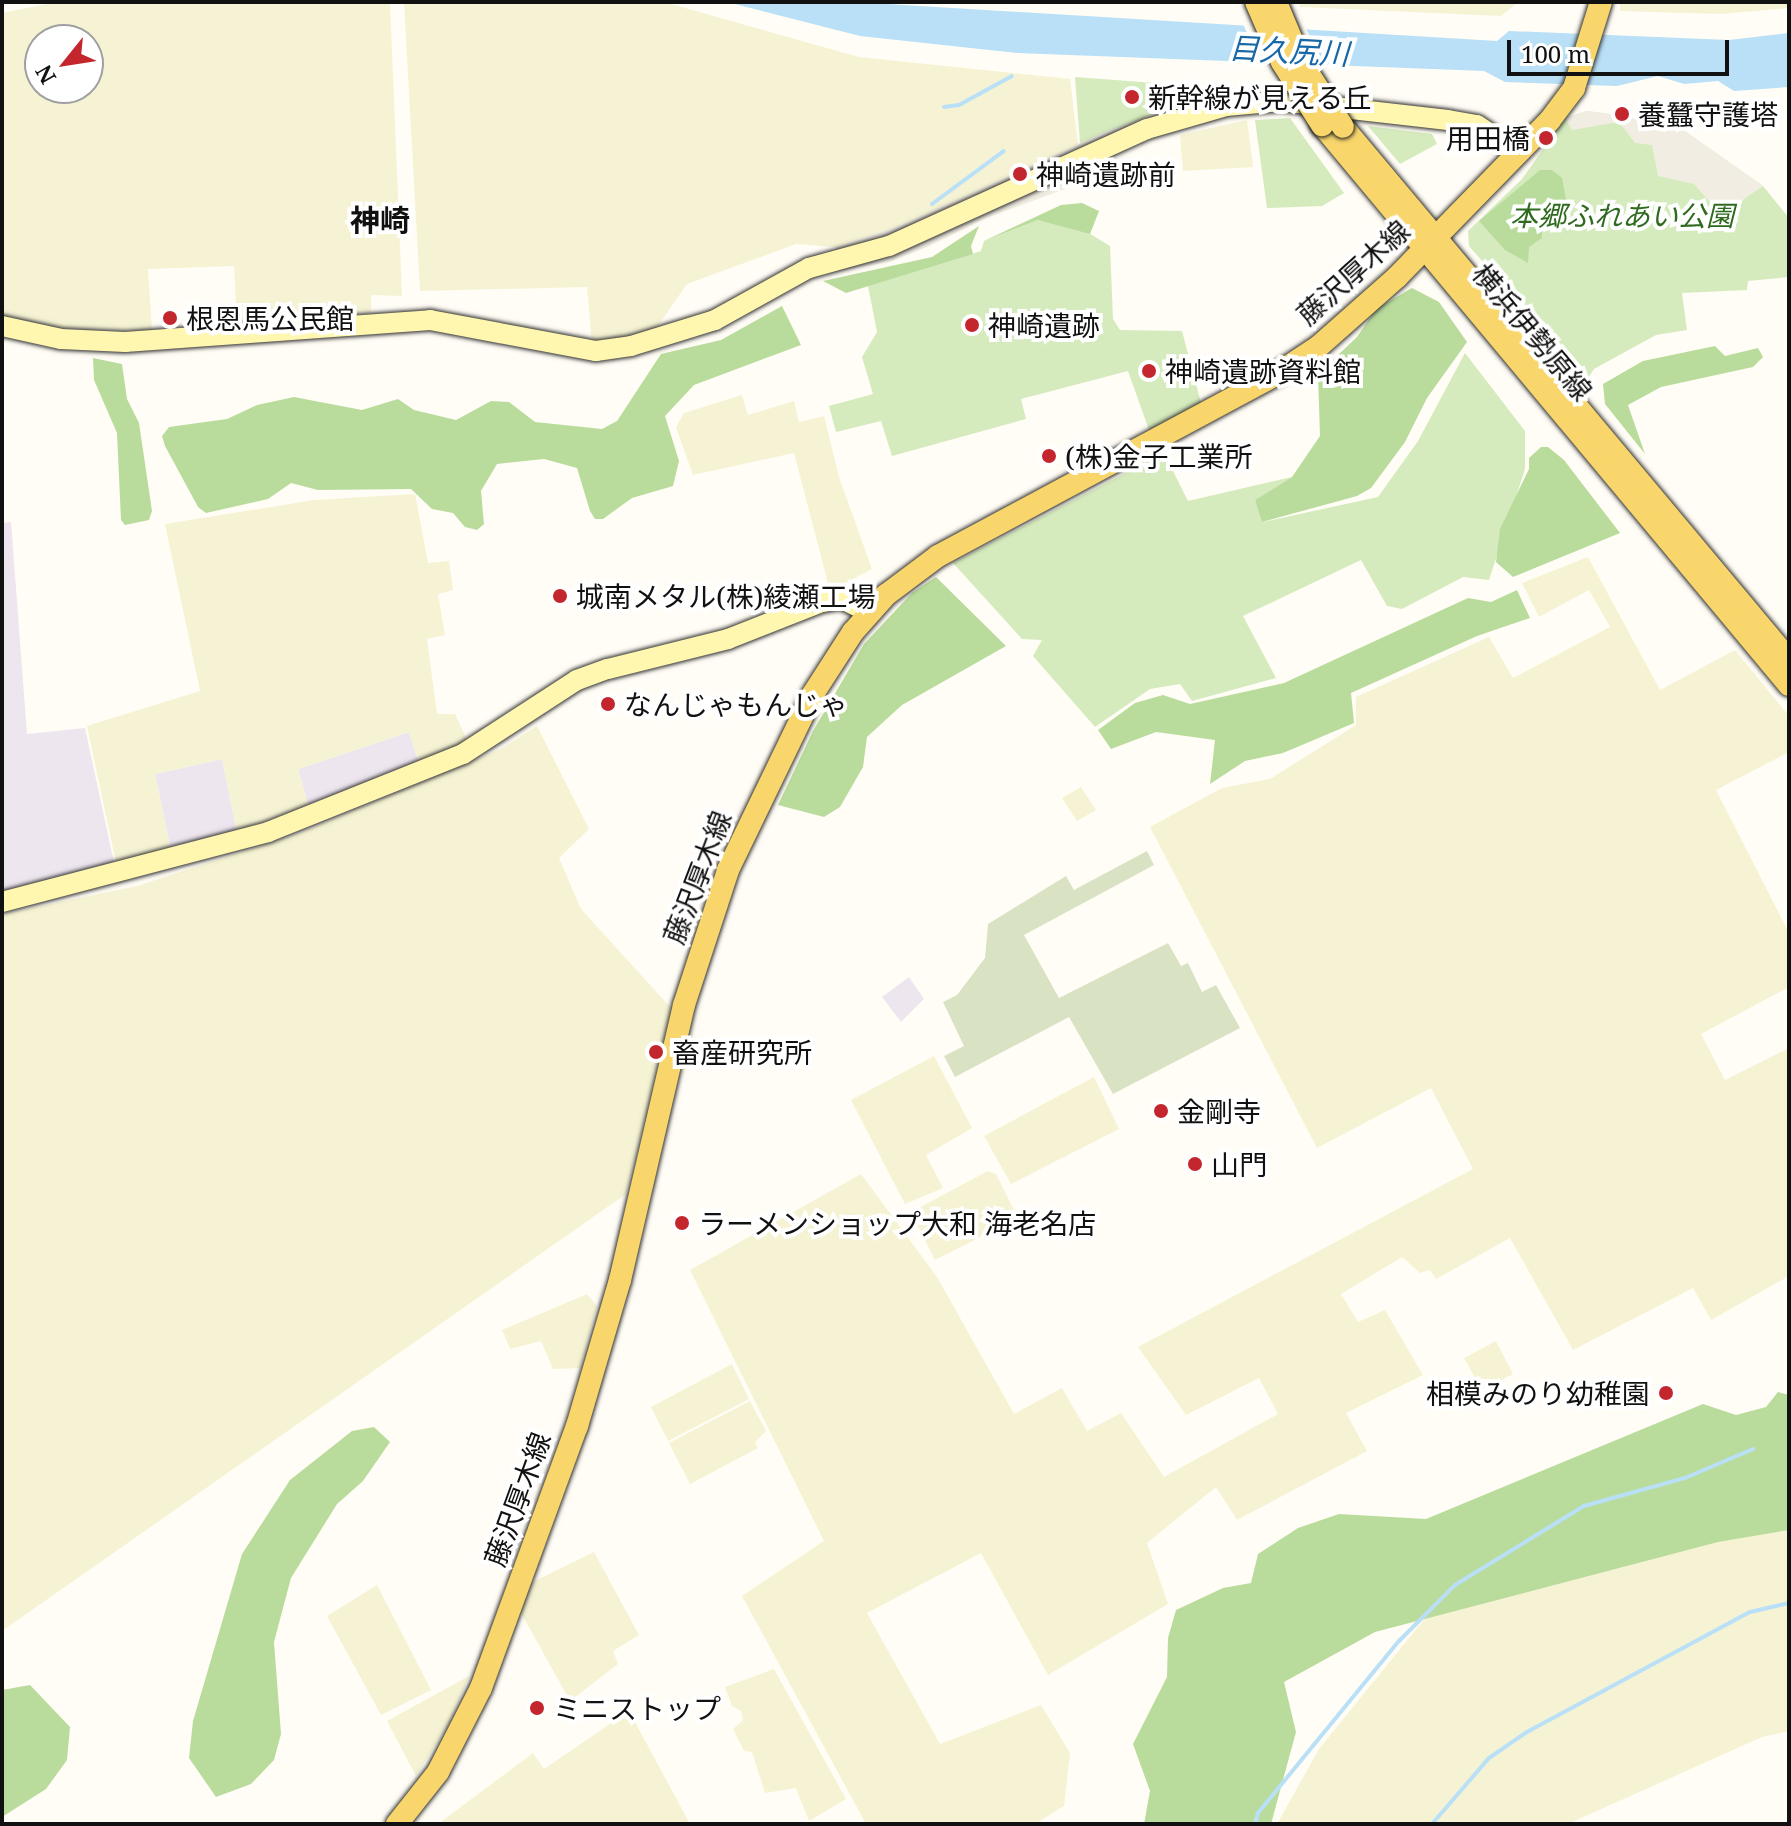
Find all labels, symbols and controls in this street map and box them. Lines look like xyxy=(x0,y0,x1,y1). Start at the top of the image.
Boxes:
north arrow xyxy=(24,24,104,104)
scale bar xyxy=(1511,24,1733,74)
water label: 目久尻川 xyxy=(1228,30,1350,72)
text: 100 m xyxy=(1521,37,1590,70)
text: N xyxy=(28,60,62,90)
place label: 新幹線が見える丘 xyxy=(1148,80,1372,114)
marker: 新幹線が見える丘 xyxy=(1123,88,1141,106)
place label: 養蠶守護塔 xyxy=(1638,97,1778,131)
marker: 養蠶守護塔 xyxy=(1613,105,1631,123)
place label: 用田橋 xyxy=(1446,121,1530,155)
marker: 用田橋 xyxy=(1537,129,1555,147)
place label: 神崎遺跡前 xyxy=(1036,157,1176,191)
marker: 神崎遺跡前 xyxy=(1011,165,1029,183)
park label: 本郷ふれあい公園 xyxy=(1510,198,1734,232)
district label: 神崎 xyxy=(350,202,410,238)
street label: 藤沢厚木線 xyxy=(1290,213,1416,331)
street label: 横浜伊勢原線 xyxy=(1466,257,1600,407)
place label: 根恩馬公民館 xyxy=(186,301,354,335)
place label: 神崎遺跡 xyxy=(988,308,1100,342)
marker: 根恩馬公民館 xyxy=(161,309,179,327)
marker: 神崎遺跡 xyxy=(963,316,981,334)
place label: 神崎遺跡資料館 xyxy=(1165,354,1361,388)
marker: 神崎遺跡資料館 xyxy=(1140,362,1158,380)
place label: (株)金子工業所 xyxy=(1065,439,1252,473)
marker: (株)金子工業所 xyxy=(1040,447,1058,465)
place label: 城南メタル(株)綾瀬工場 xyxy=(576,579,875,613)
marker: 城南メタル(株)綾瀬工場 xyxy=(551,587,569,605)
place label: なんじゃもんじゃ xyxy=(624,687,848,721)
marker: なんじゃもんじゃ xyxy=(599,695,617,713)
street label: 藤沢厚木線 xyxy=(656,806,738,948)
place label: 畜産研究所 xyxy=(672,1035,812,1069)
marker: 畜産研究所 xyxy=(647,1043,665,1061)
place label: 金剛寺 xyxy=(1177,1094,1261,1128)
marker: 金剛寺 xyxy=(1152,1102,1170,1120)
place label: 山門 xyxy=(1211,1147,1267,1181)
marker: 山門 xyxy=(1186,1155,1204,1173)
place label: ラーメンショップ大和 海老名店 xyxy=(698,1206,1097,1240)
marker: ラーメンショップ大和 海老名店 xyxy=(673,1214,691,1232)
place label: 相模みのり幼稚園 xyxy=(1426,1376,1650,1410)
marker: 相模みのり幼稚園 xyxy=(1657,1384,1675,1402)
street label: 藤沢厚木線 xyxy=(477,1427,557,1571)
place label: ミニストップ xyxy=(553,1691,721,1725)
marker: ミニストップ xyxy=(528,1699,546,1717)

